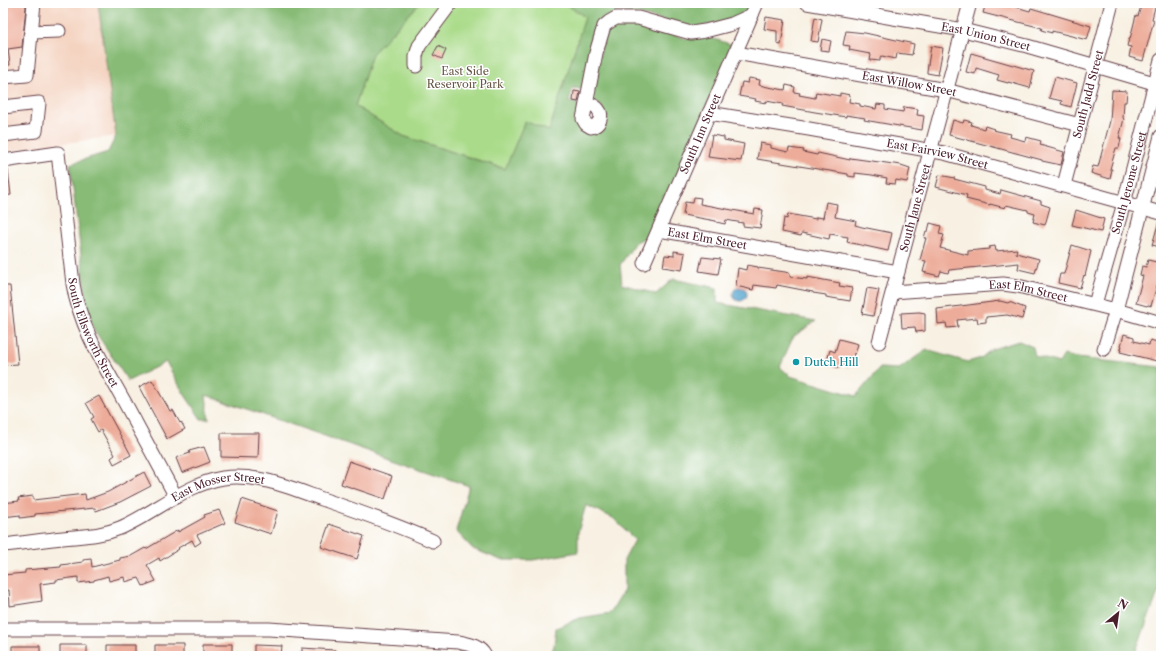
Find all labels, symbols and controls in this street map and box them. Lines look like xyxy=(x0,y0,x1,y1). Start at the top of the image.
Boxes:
street label: East Union Street xyxy=(940,19,1032,54)
street label: South Jadd Street xyxy=(1070,48,1106,140)
park label: East Side Reservoir Park xyxy=(427,64,504,91)
street label: East Willow Street xyxy=(861,68,958,100)
street label: South Inn Street xyxy=(677,91,724,176)
street label: South Jerome Street xyxy=(1108,130,1149,236)
street label: East Fairview Street xyxy=(885,136,990,172)
street label: South Jane Street xyxy=(897,162,934,253)
street label: East Elm Street xyxy=(667,225,748,252)
street label: South Ellsworth Street xyxy=(65,277,122,390)
street label: East Elm Street xyxy=(988,277,1069,305)
place label: Dutch Hill xyxy=(804,355,859,369)
marker: Dutch Hill xyxy=(791,357,801,367)
street label: East Mosser Street xyxy=(169,470,266,505)
north arrow xyxy=(1098,593,1138,633)
text: N xyxy=(1115,596,1131,613)

